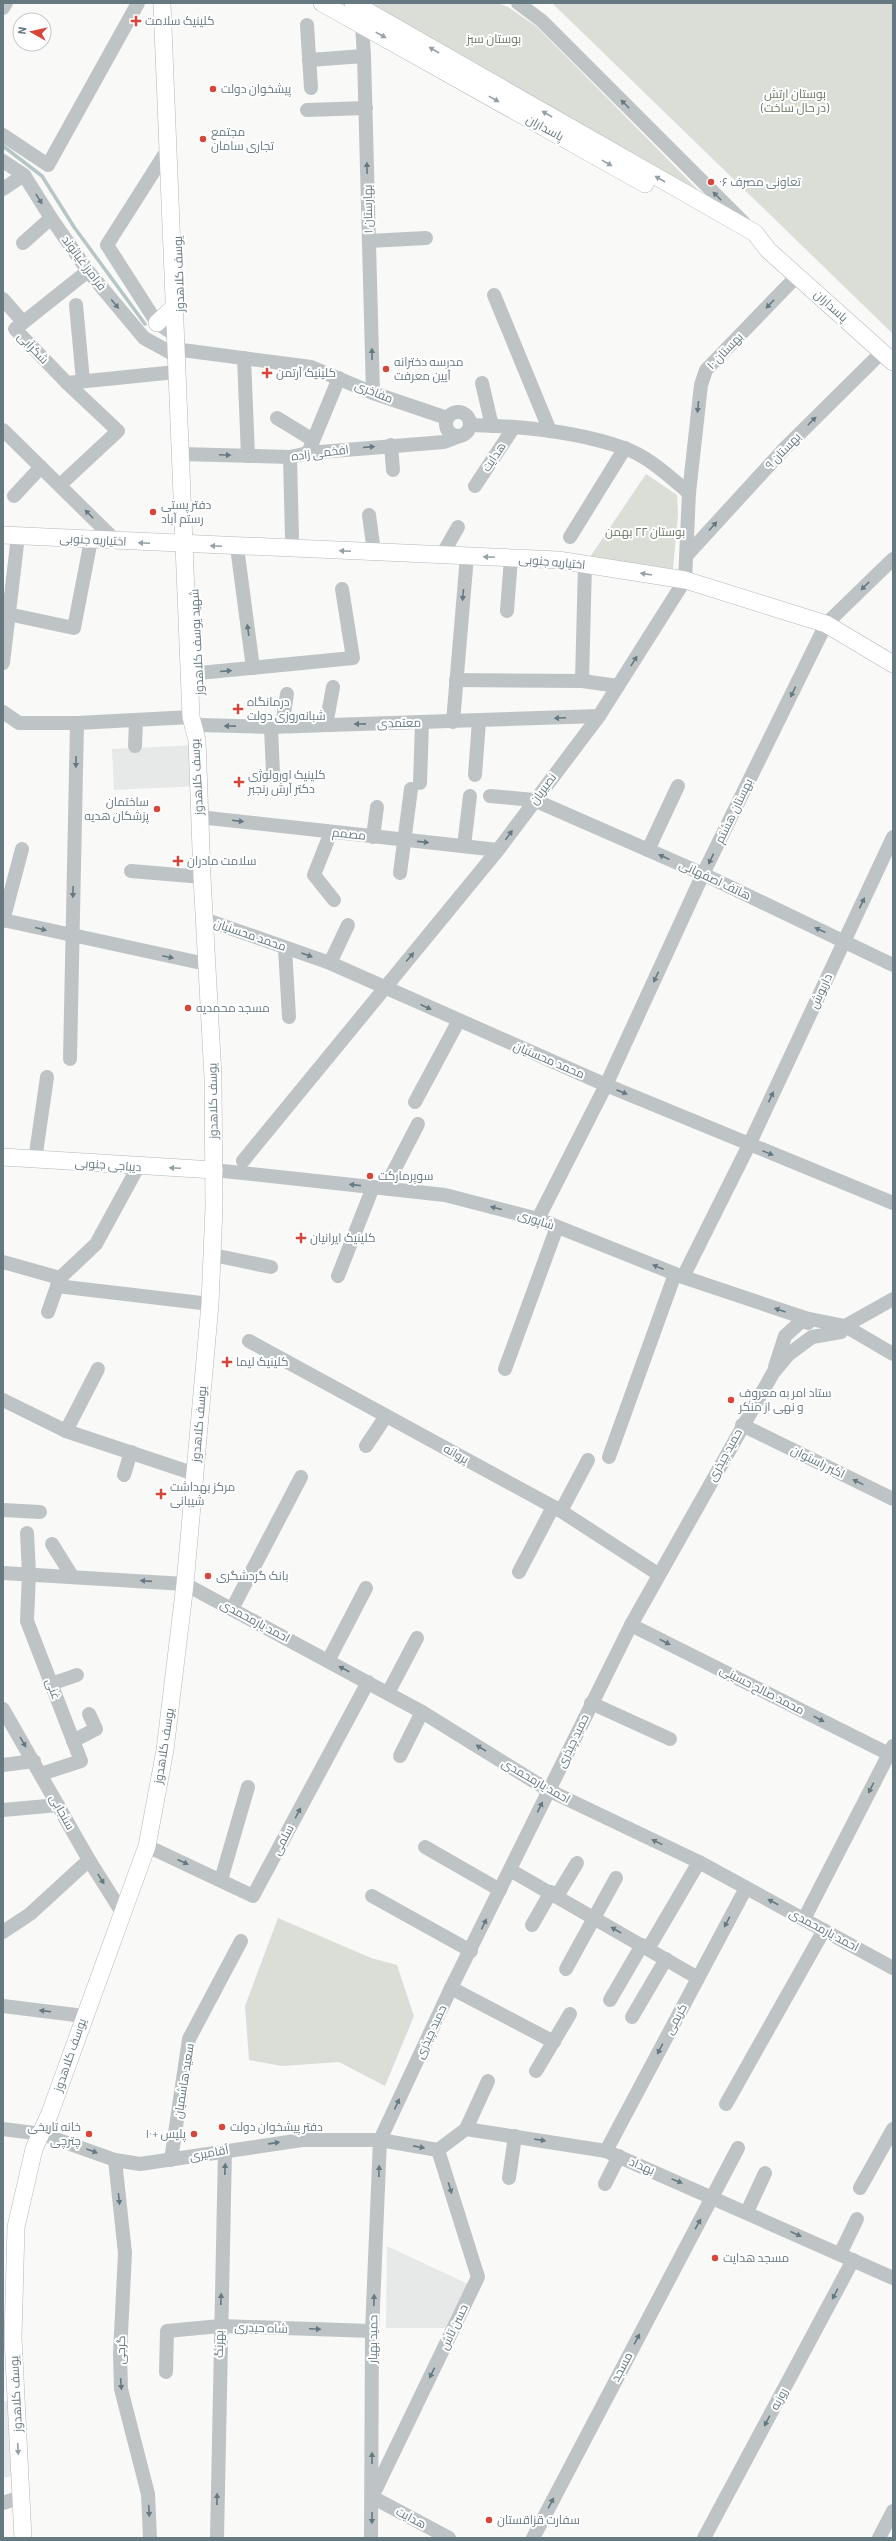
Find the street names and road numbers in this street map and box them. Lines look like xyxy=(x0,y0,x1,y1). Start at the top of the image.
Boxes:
street label: پاسداران xyxy=(523,111,567,146)
street label: بهارستان ١ xyxy=(360,184,375,234)
street label: فرامرز غیاثوند xyxy=(59,232,110,293)
street label: یوسف کلاهدوز xyxy=(170,235,187,313)
street label: پاسداران xyxy=(810,286,852,327)
street label: شکرآبی xyxy=(15,329,52,367)
street label: بهستان ١٠ xyxy=(703,329,746,372)
street label: مفاخری xyxy=(353,377,396,406)
street label: بهستان ٩ xyxy=(762,429,804,472)
street label: هدایت xyxy=(478,439,509,474)
street label: افخمی زاده xyxy=(290,442,350,463)
street label: اختیاریه جنوبی xyxy=(59,530,127,549)
street label: اختیاریه جنوبی xyxy=(518,551,586,572)
street label: شهید یوسف کلاهدوز xyxy=(186,588,207,697)
street label: معتمدی xyxy=(377,715,421,730)
street label: یوسف کلاهدوز xyxy=(187,738,206,817)
street label: نصیریان xyxy=(526,770,559,807)
street label: بهستان هشتم xyxy=(711,776,757,846)
street label: مصمم xyxy=(331,824,367,844)
street label: هاتف اصفهانی xyxy=(677,856,753,903)
street label: محمد محسنیان xyxy=(212,915,288,954)
street label: داریوش xyxy=(806,971,835,1011)
street label: محمد محسنیان xyxy=(511,1038,587,1081)
street label: یوسف کلاهدوز xyxy=(204,1062,221,1140)
street label: دیباجی جنوبی xyxy=(74,1155,142,1174)
street label: شاپوری xyxy=(515,1207,556,1234)
street label: یوسف کلاهدوز xyxy=(188,1384,209,1464)
street label: حمید چیذری xyxy=(704,1426,747,1485)
street label: پروانه xyxy=(440,1441,472,1469)
street label: اکبر راستوان xyxy=(789,1442,848,1481)
street label: احمد یارمحمدی xyxy=(218,1596,293,1645)
street label: محمد صالح حسینی xyxy=(717,1662,807,1718)
street label: غنی xyxy=(43,1676,64,1701)
street label: یوسف کلاهدوز xyxy=(150,1706,177,1786)
street label: حمید چیذری xyxy=(553,1712,594,1771)
street label: احمد یارمحمدی xyxy=(499,1755,573,1806)
street label: سنجابی xyxy=(47,1791,78,1832)
street label: سلمی xyxy=(268,1822,297,1858)
street label: احمد یارمحمدی xyxy=(787,1905,862,1954)
street label: کریمی xyxy=(661,2001,690,2037)
street label: حمید چیذری xyxy=(412,2003,451,2062)
street label: یوسف کلاهدوز xyxy=(50,2016,89,2094)
street label: سعید هاشمیان xyxy=(170,2042,197,2120)
street label: آقامیری xyxy=(188,2142,230,2163)
street label: بهداد xyxy=(627,2153,657,2178)
street label: حسن تاش xyxy=(436,2302,471,2352)
street label: حمید بهیار xyxy=(365,2315,380,2364)
street label: شاه حیدری xyxy=(234,2319,288,2336)
street label: بهرنگ xyxy=(211,2330,226,2358)
street label: گرجی xyxy=(113,2335,128,2365)
street label: مسجد xyxy=(607,2349,636,2384)
street label: یوسف کلاهدوز xyxy=(6,2355,25,2434)
street label: روزبه xyxy=(767,2385,791,2412)
street label: هدایت xyxy=(393,2503,429,2532)

